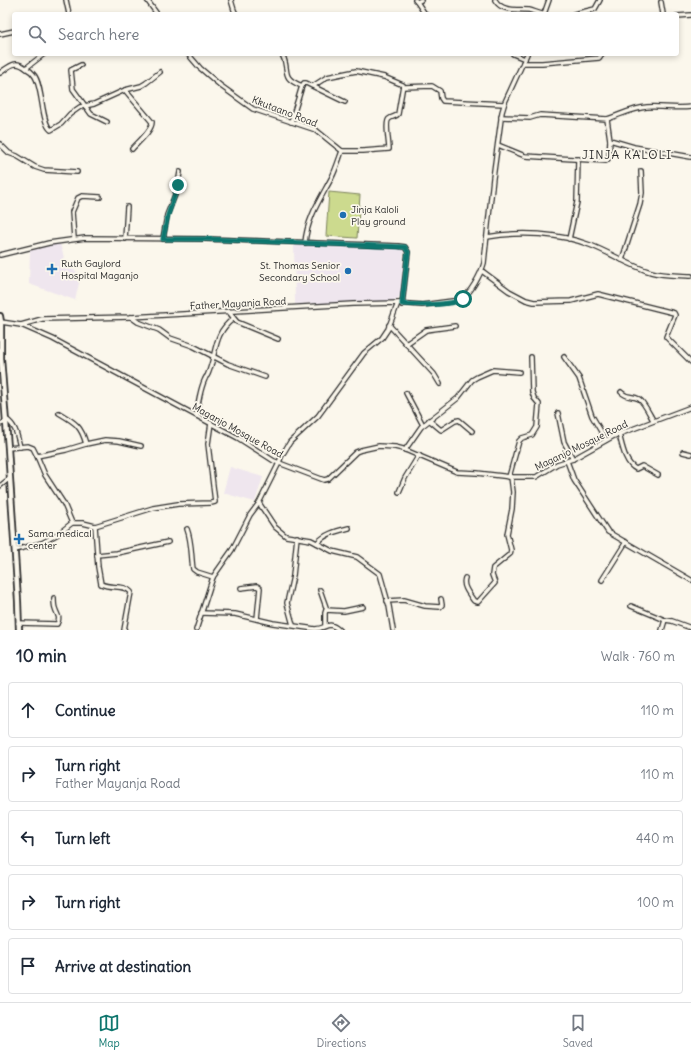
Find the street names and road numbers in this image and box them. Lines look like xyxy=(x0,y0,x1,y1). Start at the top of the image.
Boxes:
street label: Kkutaano Road xyxy=(250,93,320,130)
street label: Father Mayanja Road xyxy=(189,294,287,313)
street label: Maganjo Mosque Road xyxy=(190,400,286,461)
street label: Maganjo Mosque Road xyxy=(533,417,630,474)

